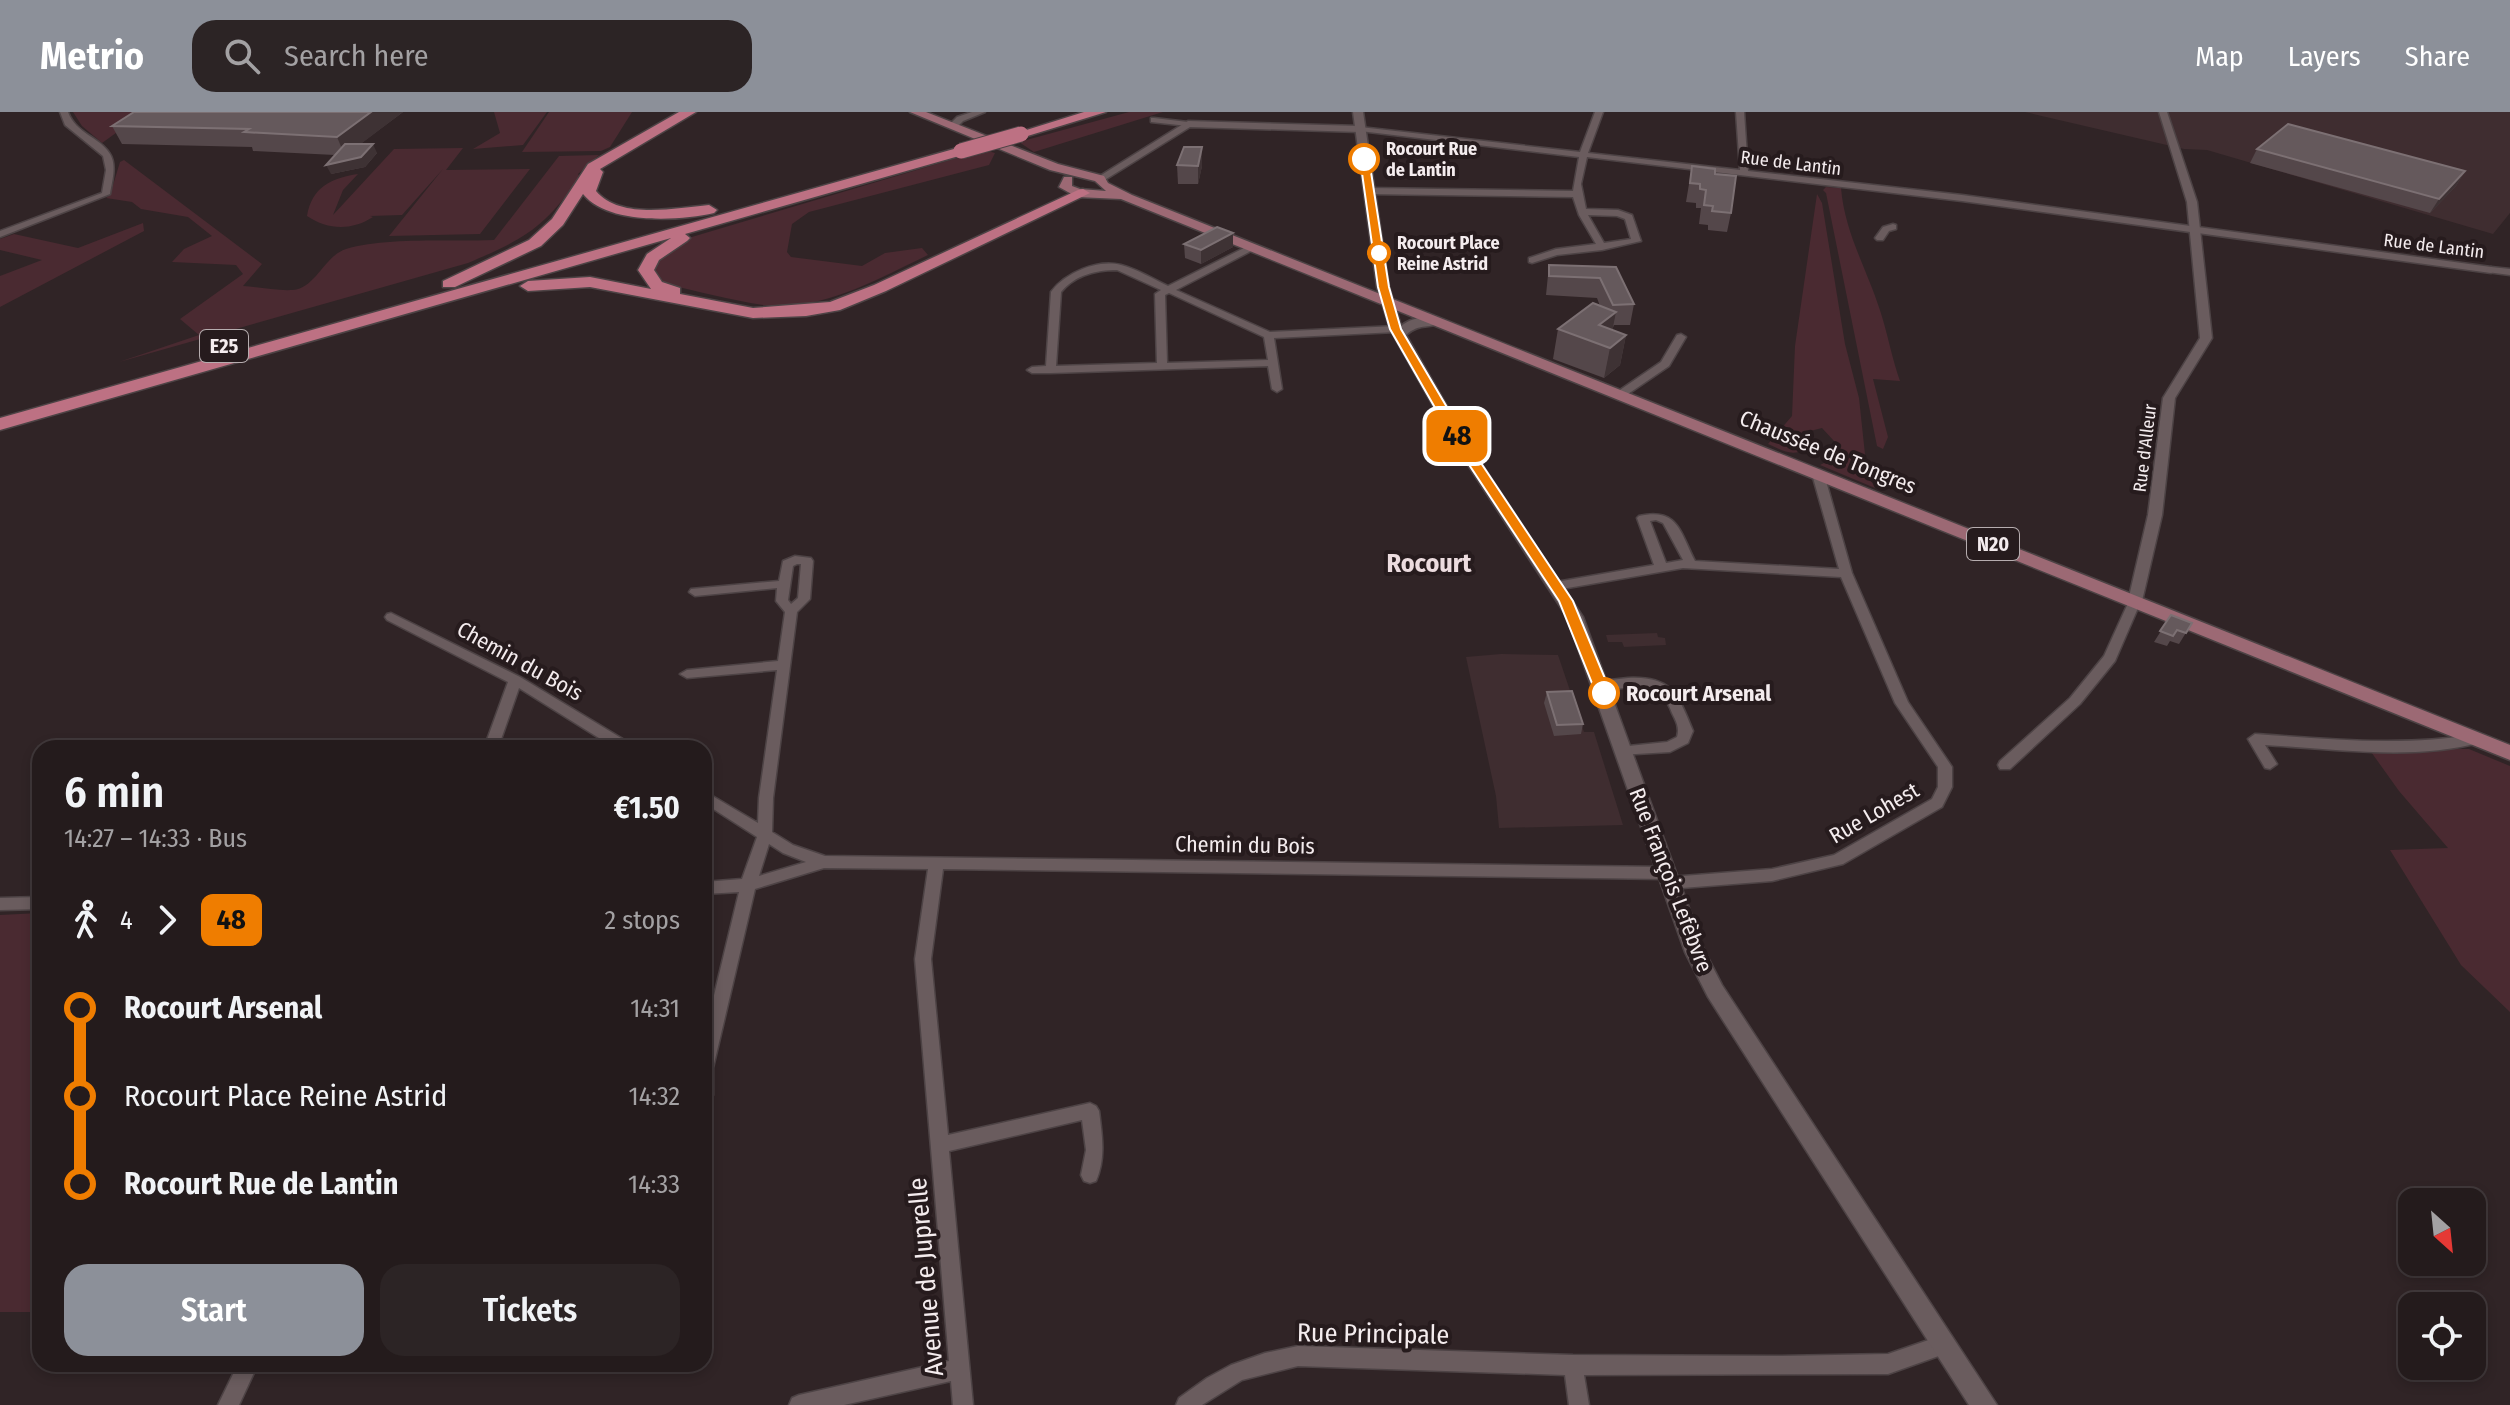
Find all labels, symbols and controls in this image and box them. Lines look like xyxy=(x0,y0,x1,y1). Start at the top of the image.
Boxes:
search box xyxy=(192,20,752,92)
text: Metrio xyxy=(40,33,144,79)
icon: search xyxy=(220,34,264,78)
text: Search here xyxy=(284,38,429,74)
text: Map xyxy=(2195,40,2244,73)
text: Layers xyxy=(2288,40,2361,73)
text: Share xyxy=(2405,40,2470,73)
place label: Rocourt Rue de Lantin xyxy=(1386,138,1477,181)
marker: Rocourt Rue de Lantin xyxy=(1349,144,1379,174)
street label: Rue de Lantin xyxy=(1739,146,1843,180)
street label: Rue de Lantin xyxy=(2382,229,2486,263)
place label: Rocourt Place Reine Astrid xyxy=(1397,232,1500,275)
marker: Rocourt Place Reine Astrid xyxy=(1368,242,1390,264)
road number: E25 xyxy=(200,330,248,362)
street label: Rue d'Alleur xyxy=(2129,402,2161,493)
street label: Chaussée de Tongres xyxy=(1736,404,1920,500)
line badge: 48 xyxy=(1421,410,1493,462)
text: 48 xyxy=(1442,419,1472,452)
road number: N20 xyxy=(1967,528,2019,560)
district label: Rocourt xyxy=(1387,548,1472,579)
street label: Chemin du Bois xyxy=(452,615,588,707)
marker: Rocourt Arsenal xyxy=(1589,678,1619,708)
place label: Rocourt Arsenal xyxy=(1626,680,1772,707)
text: 6 min xyxy=(64,766,164,819)
street label: Rue Lohest xyxy=(1824,776,1924,850)
street label: Rue François Lefèbvre xyxy=(1623,784,1719,976)
text: €1.50 xyxy=(614,790,680,826)
text: 14:27 – 14:33 · Bus xyxy=(64,823,247,854)
street label: Chemin du Bois xyxy=(1175,830,1315,860)
icon: walk xyxy=(64,898,108,942)
icon: forward xyxy=(145,898,189,942)
text: 48 xyxy=(217,903,246,936)
text: 4 xyxy=(120,905,133,936)
text: 2 stops xyxy=(605,905,680,936)
text: Rocourt Arsenal xyxy=(124,990,322,1026)
text: 14:31 xyxy=(630,993,680,1024)
text: Rocourt Place Reine Astrid xyxy=(124,1078,447,1114)
text: 14:32 xyxy=(629,1081,680,1112)
text: Rocourt Rue de Lantin xyxy=(124,1166,398,1202)
text: 14:33 xyxy=(628,1169,680,1200)
street label: Avenue de Juprelle xyxy=(902,1176,950,1378)
north arrow xyxy=(2398,1188,2486,1276)
map controls xyxy=(2398,1188,2486,1380)
button: Start xyxy=(64,1264,364,1356)
button: Tickets xyxy=(380,1264,680,1356)
button: locate xyxy=(2398,1292,2486,1380)
street label: Rue Principale xyxy=(1297,1317,1449,1351)

